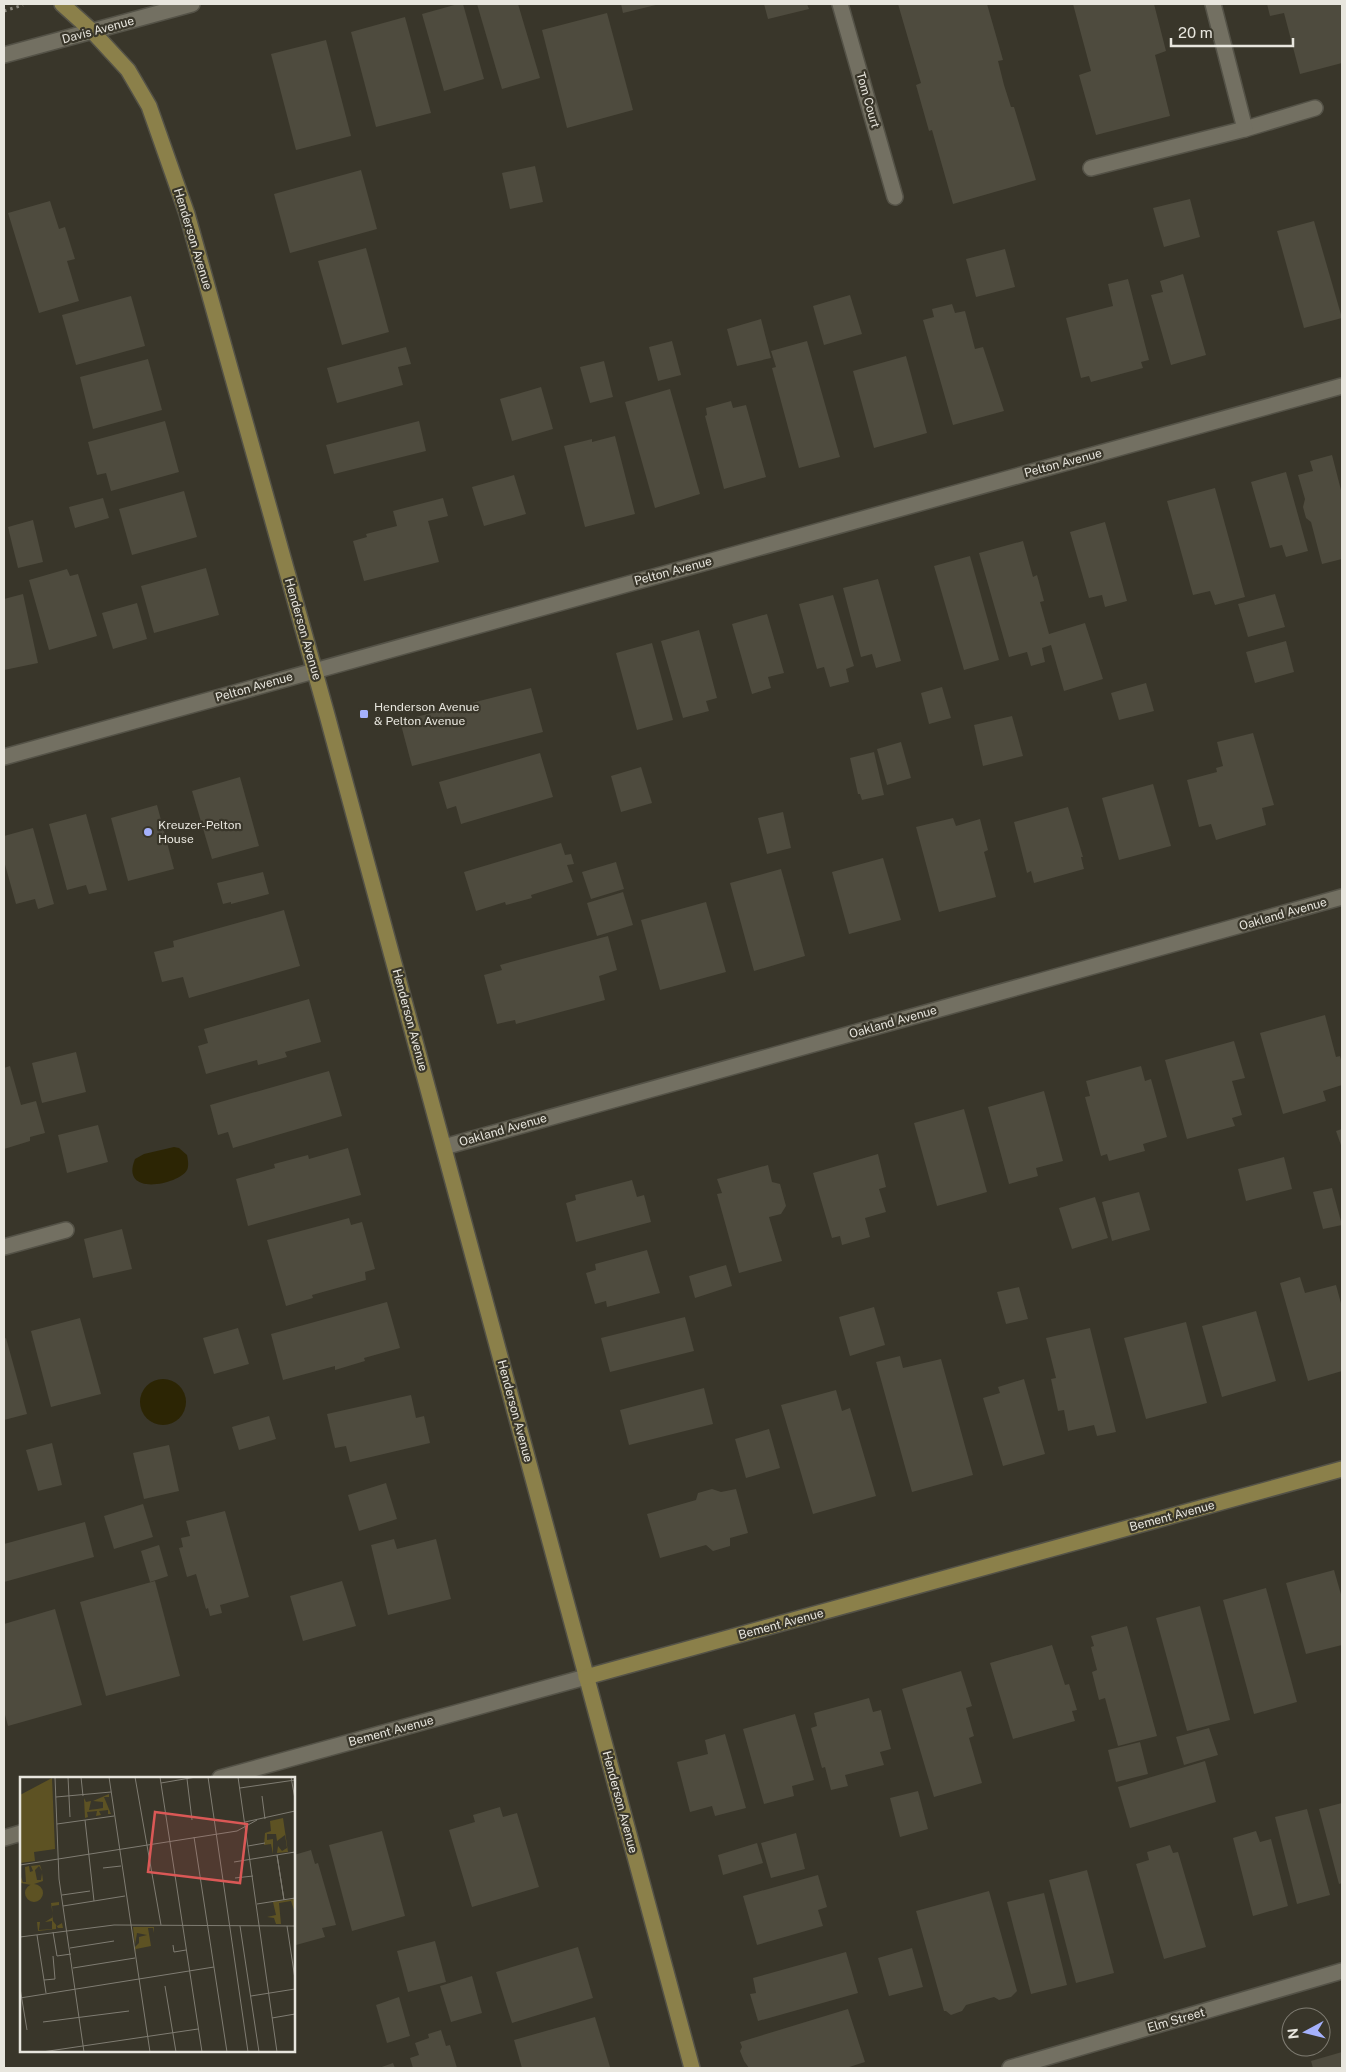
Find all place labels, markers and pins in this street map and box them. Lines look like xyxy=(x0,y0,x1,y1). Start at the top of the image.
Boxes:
place label: Henderson Avenue & Pelton Avenue xyxy=(374,700,480,728)
marker: Henderson Avenue & Pelton Avenue xyxy=(358,708,370,720)
place label: Kreuzer-Pelton House xyxy=(158,818,241,846)
marker: Kreuzer-Pelton House xyxy=(142,826,154,838)

